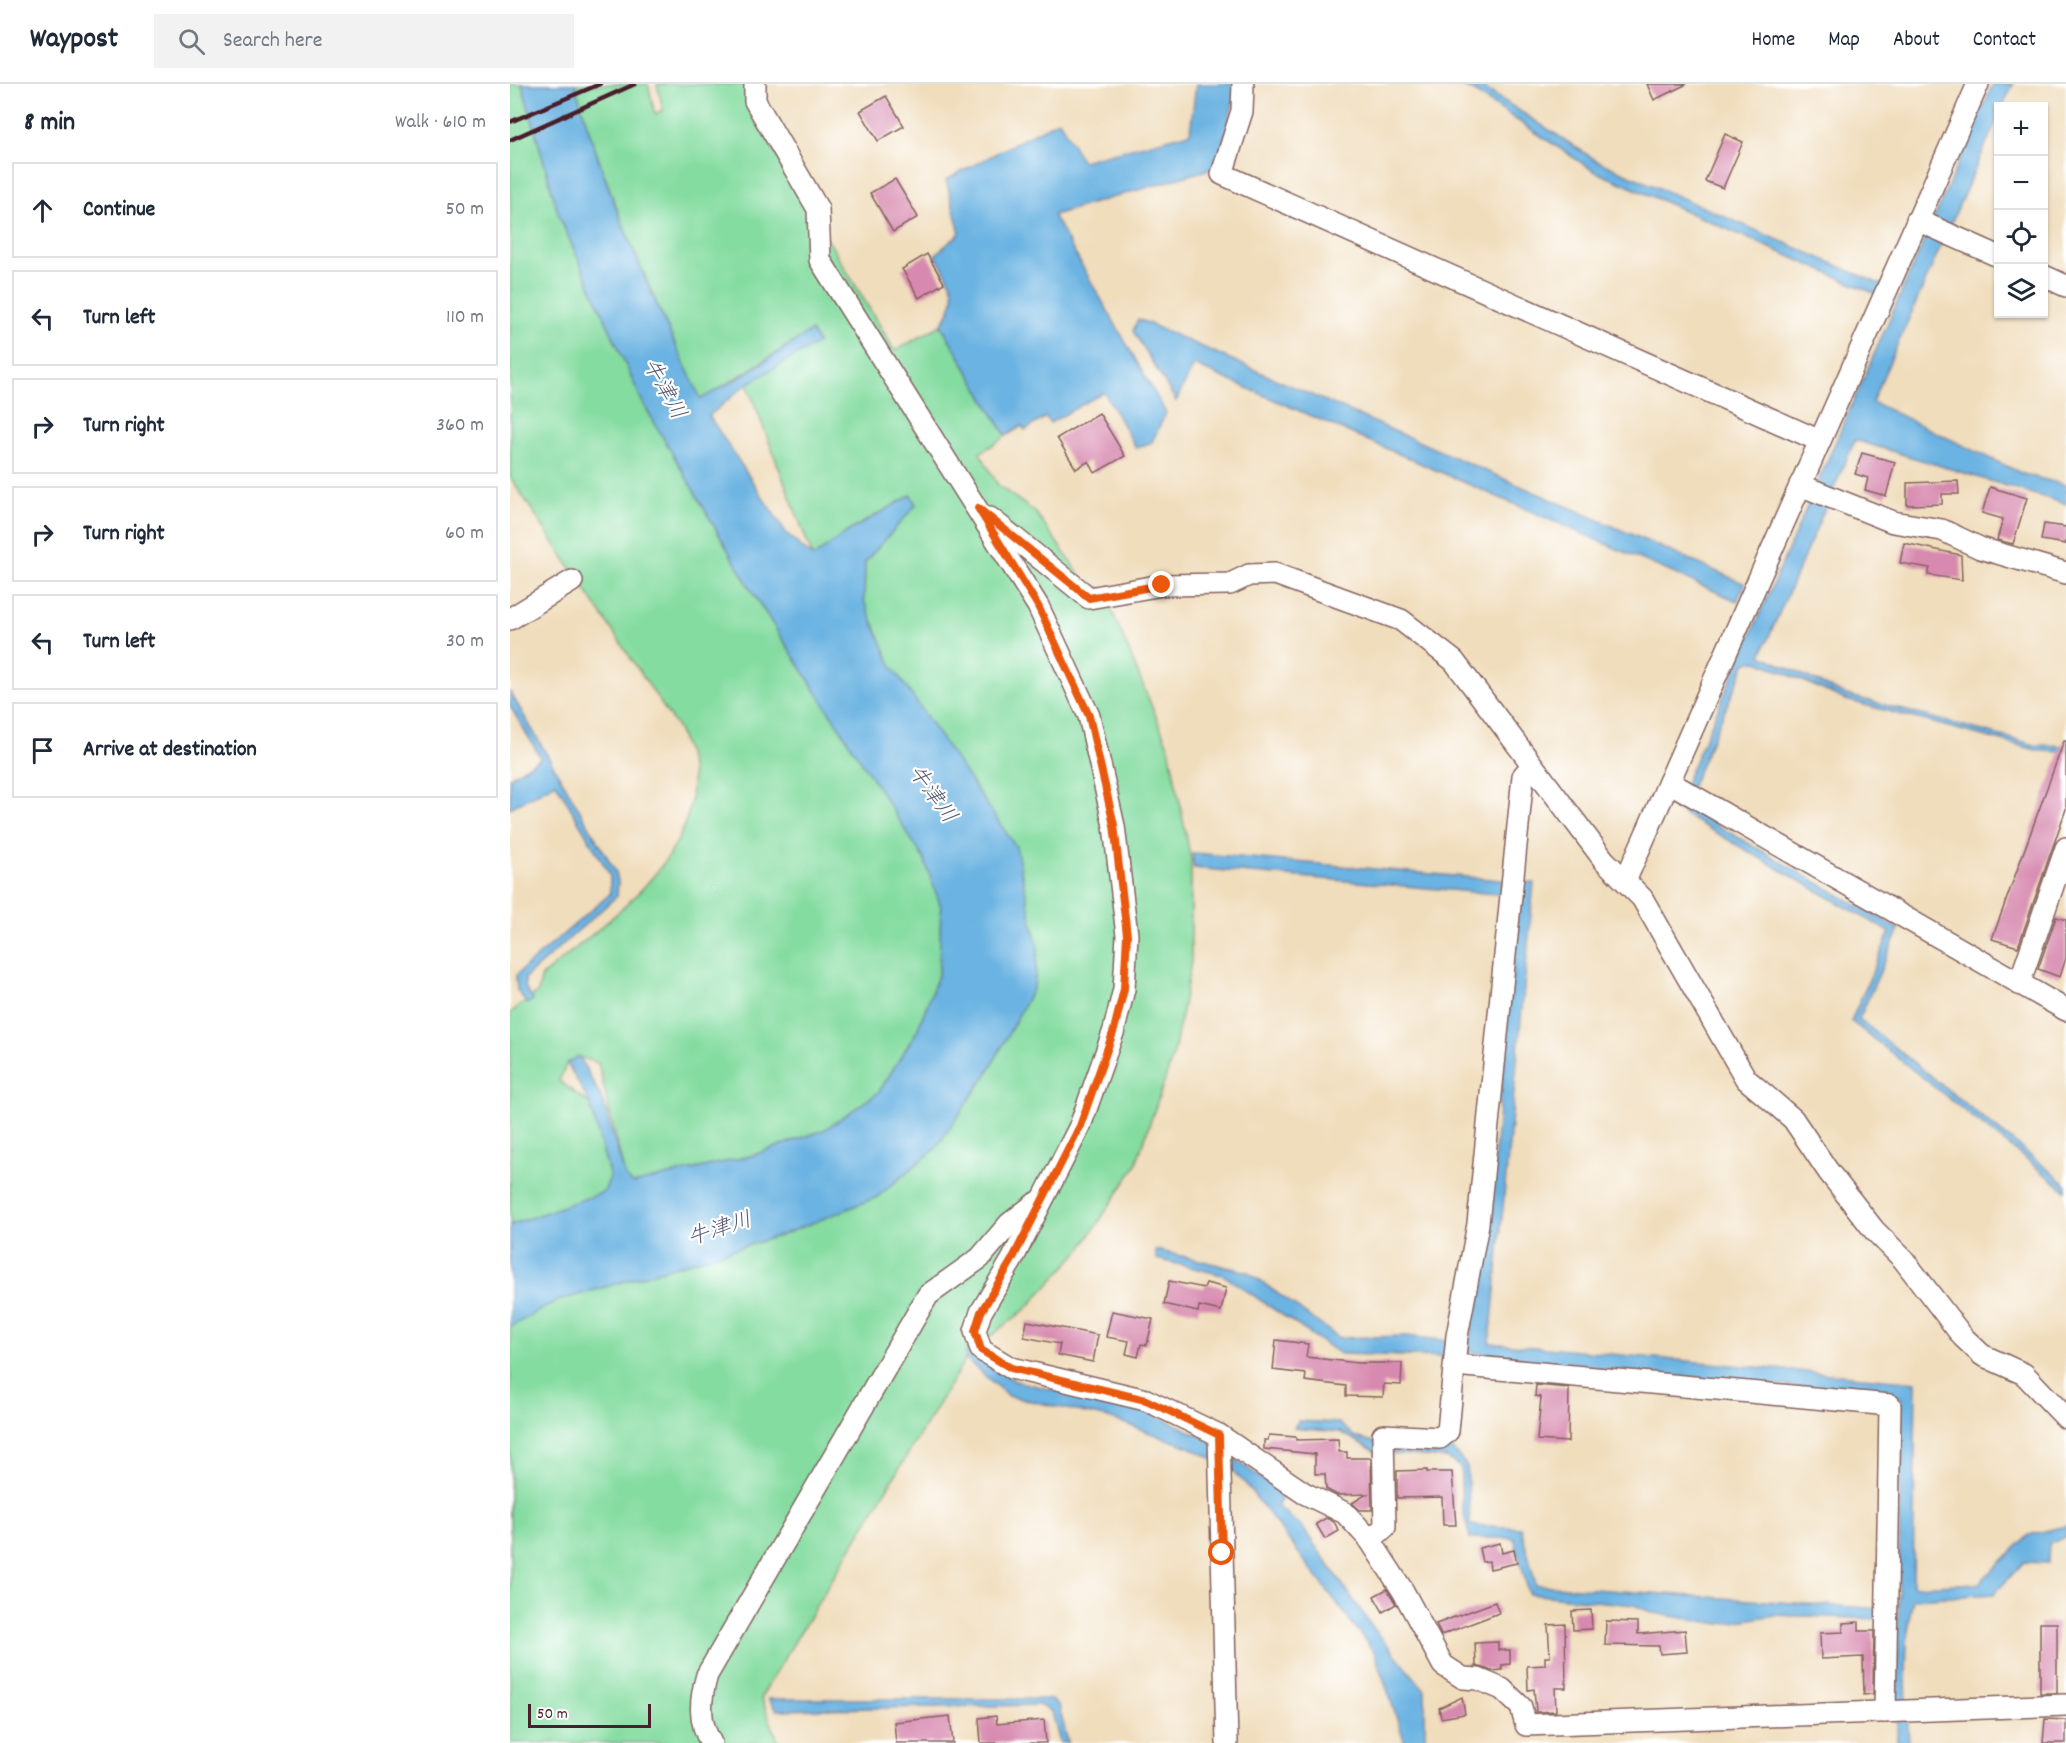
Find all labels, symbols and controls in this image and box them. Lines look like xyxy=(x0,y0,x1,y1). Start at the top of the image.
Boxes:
search box xyxy=(154,14,574,68)
text: Waypost xyxy=(30,21,118,61)
icon: search xyxy=(175,25,208,58)
text: Search here xyxy=(223,26,322,57)
text: Home xyxy=(1751,26,1795,56)
text: Map xyxy=(1828,26,1860,56)
text: About xyxy=(1893,26,1940,56)
text: Contact xyxy=(1973,26,2036,56)
map controls xyxy=(1994,102,2048,318)
button: + xyxy=(1994,102,2048,156)
text: 8 min xyxy=(24,105,75,142)
text: Walk · 610 m xyxy=(395,109,486,137)
button: − xyxy=(1994,156,2048,210)
icon: ahead xyxy=(26,194,59,227)
text: Continue xyxy=(83,195,155,226)
text: 50 m xyxy=(446,196,484,224)
button: locate xyxy=(1994,210,2048,264)
button: layers xyxy=(1994,264,2048,318)
icon: left xyxy=(26,302,59,335)
text: Turn left xyxy=(83,303,155,334)
text: 110 m xyxy=(446,304,484,332)
water label: 牛津川 xyxy=(633,353,692,426)
icon: right xyxy=(26,410,59,443)
text: Turn right xyxy=(83,411,165,442)
text: 360 m xyxy=(436,412,484,440)
icon: right xyxy=(26,518,59,551)
text: Turn right xyxy=(83,519,165,550)
text: 60 m xyxy=(445,520,484,548)
route end xyxy=(1148,571,1174,597)
icon: left xyxy=(26,626,59,659)
text: Turn left xyxy=(83,627,155,658)
text: 30 m xyxy=(446,628,484,656)
icon: arrive xyxy=(26,734,59,767)
text: Arrive at destination xyxy=(83,735,257,766)
water label: 牛津川 xyxy=(899,759,963,831)
water label: 牛津川 xyxy=(684,1205,756,1255)
route start xyxy=(1208,1539,1234,1565)
scale bar xyxy=(528,1701,651,1728)
text: 50 m xyxy=(537,1703,568,1726)

